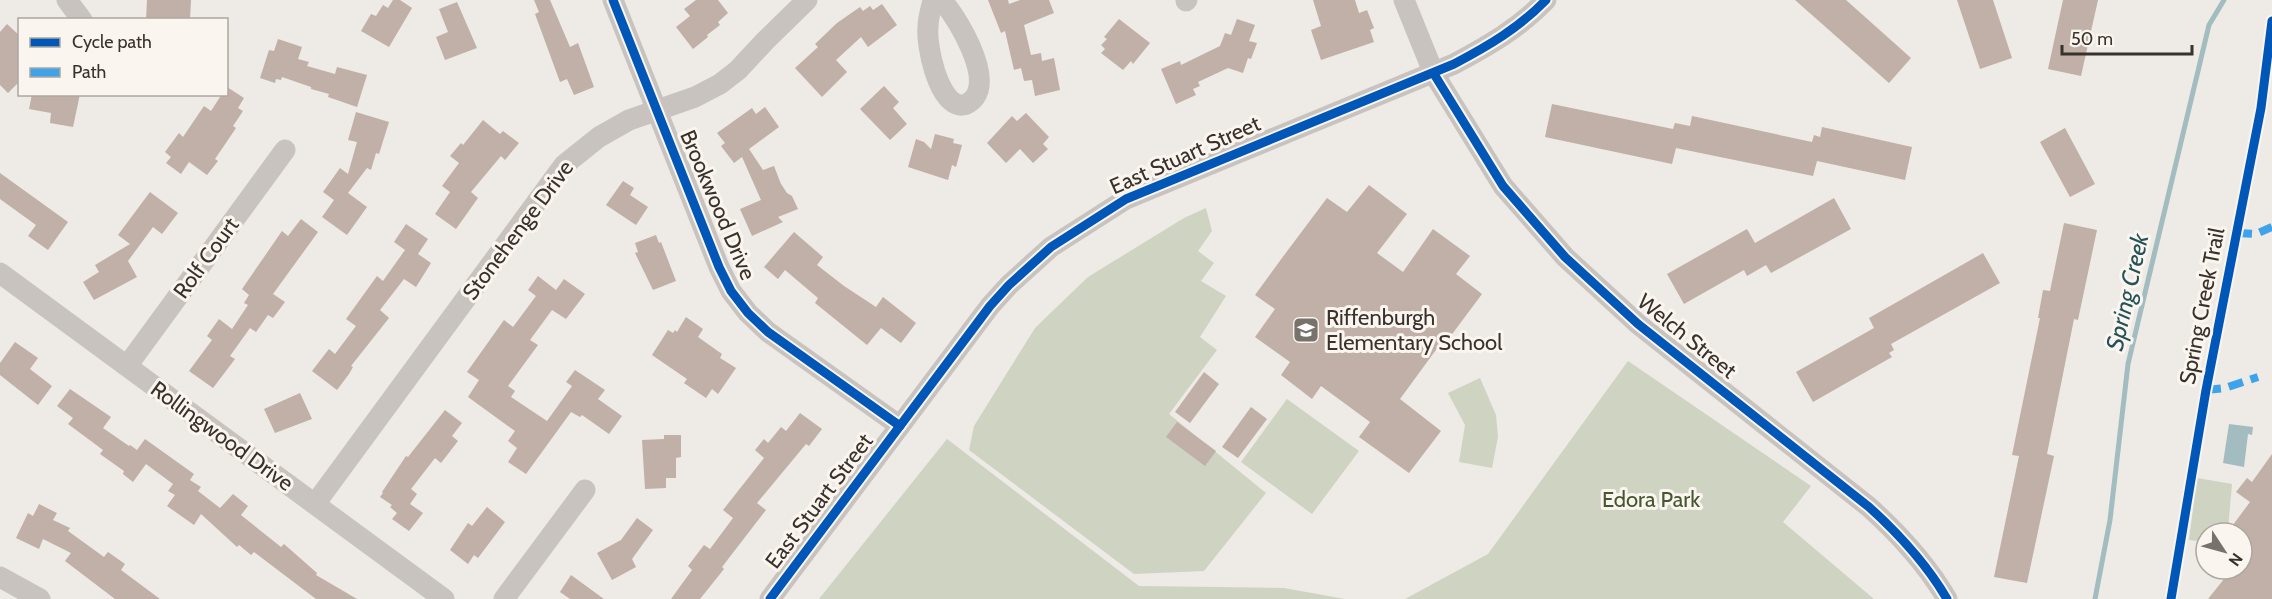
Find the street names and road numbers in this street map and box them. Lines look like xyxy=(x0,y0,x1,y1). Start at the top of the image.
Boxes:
street label: East Stuart Street xyxy=(1105,109,1265,200)
street label: Brookwood Drive xyxy=(674,126,762,284)
street label: Stonehenge Drive xyxy=(457,155,579,305)
street label: Rolf Court xyxy=(168,212,245,304)
street label: Spring Creek Trail xyxy=(2174,225,2231,387)
street label: Welch Street xyxy=(1632,288,1742,385)
street label: Rollingwood Drive xyxy=(145,375,299,497)
street label: East Stuart Street xyxy=(759,428,879,574)

